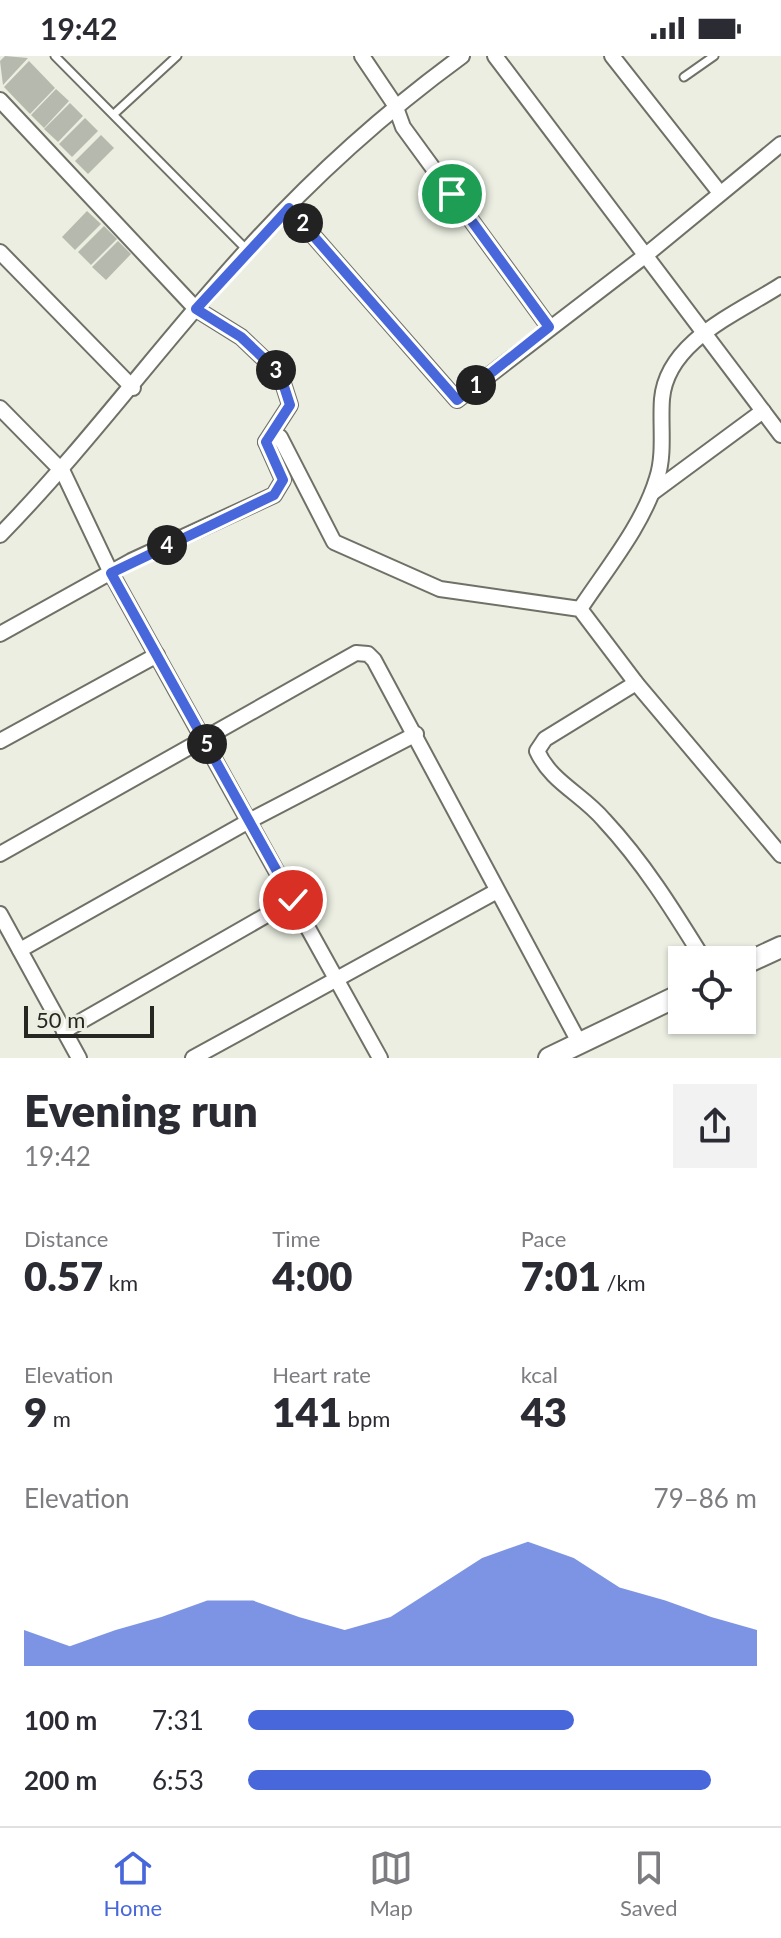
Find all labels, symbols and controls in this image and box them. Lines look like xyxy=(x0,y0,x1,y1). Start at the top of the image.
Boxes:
text: 19:42 xyxy=(40,10,117,46)
pin xyxy=(418,160,486,228)
icon: arrive xyxy=(430,172,474,216)
pin: 2 xyxy=(283,203,323,243)
text: 2 xyxy=(297,209,309,236)
pin: 3 xyxy=(256,350,296,390)
text: 3 xyxy=(270,356,282,383)
pin: 1 xyxy=(456,365,496,405)
text: 1 xyxy=(470,371,482,398)
pin: 4 xyxy=(147,525,187,565)
text: 4 xyxy=(161,531,173,558)
pin: 5 xyxy=(187,724,227,764)
text: 5 xyxy=(201,730,213,757)
pin xyxy=(259,866,327,934)
icon: check xyxy=(271,878,315,922)
map controls xyxy=(668,946,756,1034)
button: locate xyxy=(668,946,756,1034)
scale bar xyxy=(24,1002,154,1038)
text: 50 m xyxy=(36,1006,85,1033)
text: Evening run xyxy=(24,1084,258,1136)
button: share xyxy=(673,1084,757,1168)
text: 19:42 xyxy=(24,1140,91,1172)
text: Distance xyxy=(24,1225,108,1252)
text: Time xyxy=(272,1225,320,1252)
text: Pace xyxy=(521,1225,566,1252)
text: 0.57 xyxy=(24,1252,103,1300)
text: 4:00 xyxy=(272,1252,353,1300)
text: 7:01 xyxy=(521,1252,601,1300)
text: km xyxy=(103,1269,138,1296)
text: /km xyxy=(601,1269,646,1296)
text: Elevation xyxy=(24,1361,113,1388)
text: Heart rate xyxy=(272,1361,371,1388)
text: kcal xyxy=(521,1361,558,1388)
text: 9 xyxy=(24,1388,47,1436)
text: 141 xyxy=(272,1388,342,1436)
text: 43 xyxy=(521,1388,567,1436)
text: m xyxy=(47,1405,71,1432)
text: bpm xyxy=(342,1405,390,1432)
text: Elevation xyxy=(24,1482,130,1514)
text: 79–86 m xyxy=(654,1482,757,1514)
text: 100 m xyxy=(24,1704,97,1736)
text: 7:31 xyxy=(152,1704,204,1736)
text: 200 m xyxy=(24,1764,97,1796)
text: 6:53 xyxy=(152,1764,204,1796)
tab: Home xyxy=(103,1846,162,1921)
tab: Map xyxy=(369,1846,413,1921)
tab: Saved xyxy=(620,1846,677,1921)

